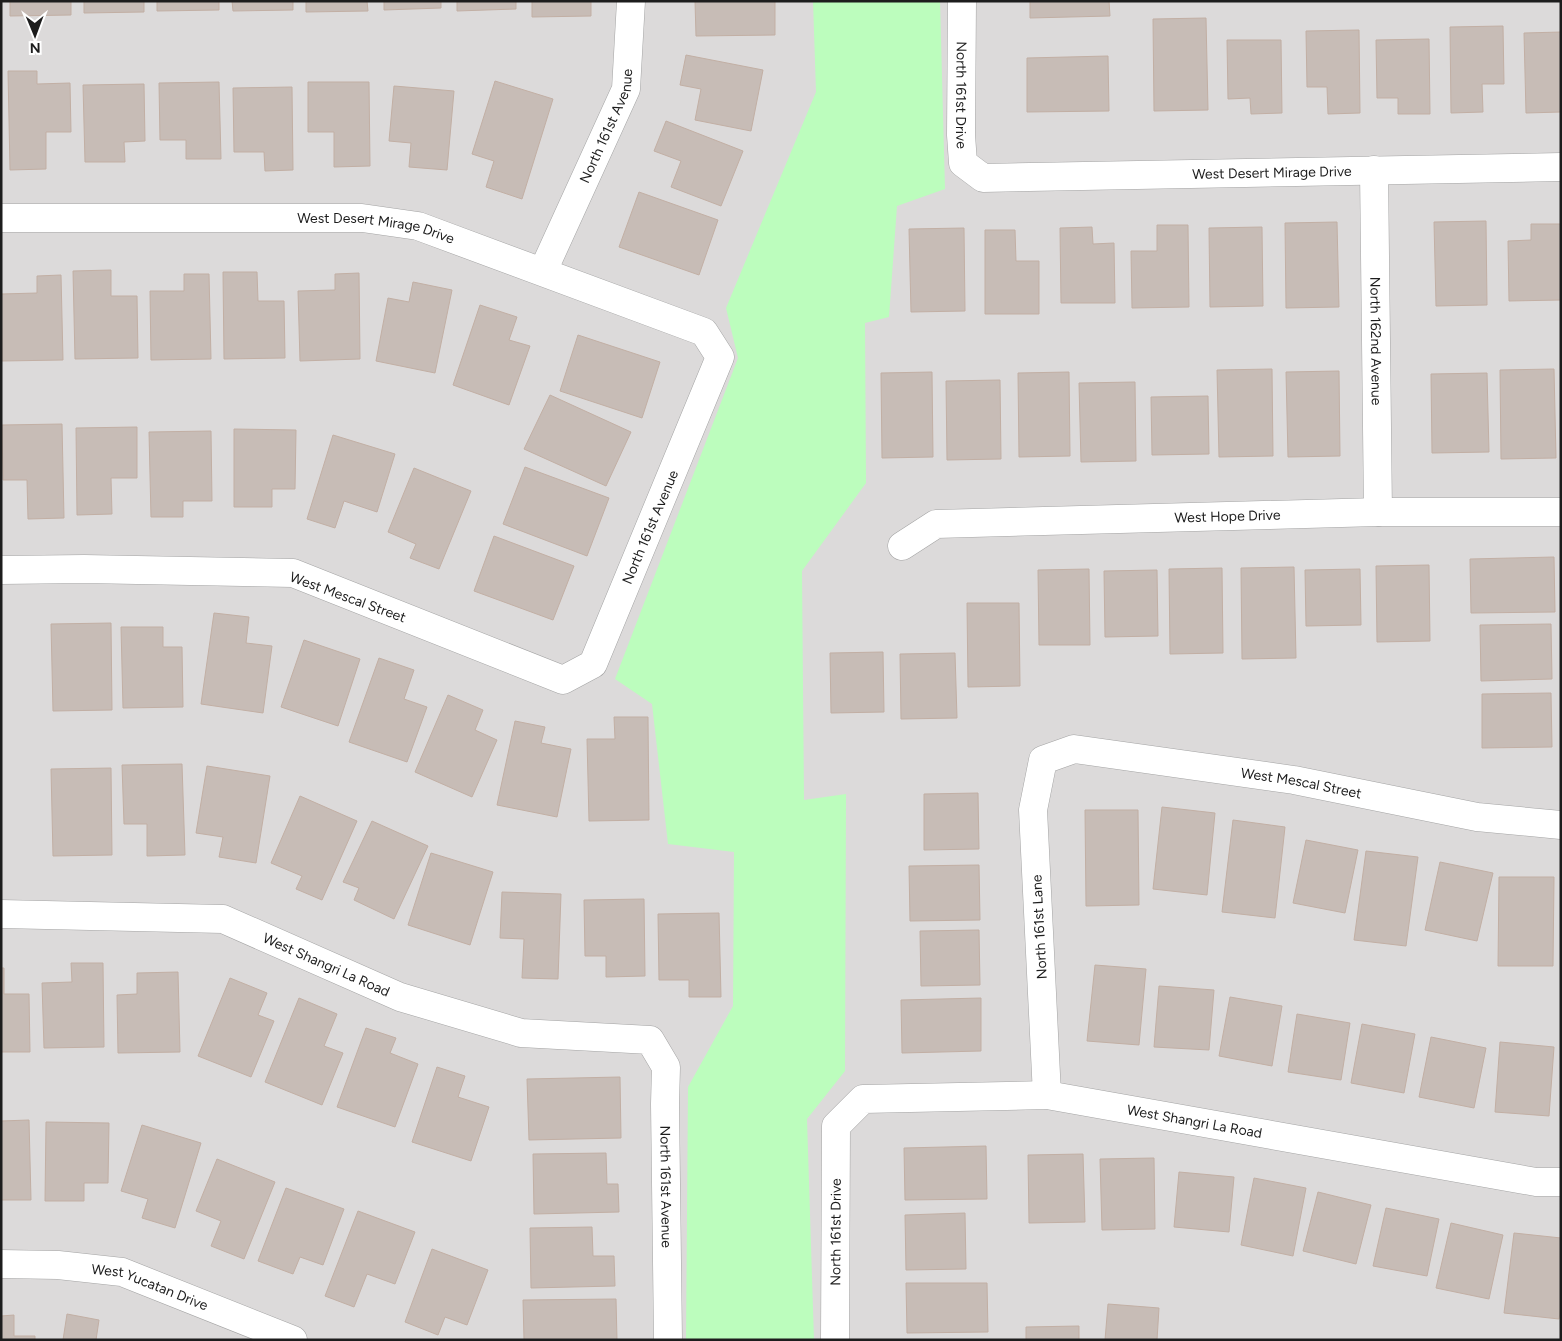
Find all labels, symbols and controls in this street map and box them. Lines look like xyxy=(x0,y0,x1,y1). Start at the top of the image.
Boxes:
north arrow xyxy=(10,10,60,60)
text: N xyxy=(30,39,41,56)
street label: North 161st Drive xyxy=(952,41,970,150)
street label: North 161st Avenue xyxy=(576,68,636,186)
street label: West Desert Mirage Drive xyxy=(1192,163,1352,183)
street label: West Desert Mirage Drive xyxy=(297,210,457,248)
street label: North 162nd Avenue xyxy=(1366,277,1385,406)
street label: North 161st Avenue xyxy=(619,467,682,587)
street label: West Hope Drive xyxy=(1174,507,1281,527)
street label: West Mescal Street xyxy=(287,569,408,626)
street label: West Mescal Street xyxy=(1240,765,1363,802)
street label: North 161st Lane xyxy=(1028,874,1051,980)
street label: West Shangri La Road xyxy=(260,930,392,1000)
street label: West Shangri La Road xyxy=(1125,1101,1263,1142)
street label: North 161st Avenue xyxy=(656,1125,675,1248)
street label: North 161st Drive xyxy=(827,1178,845,1286)
street label: West Yucatan Drive xyxy=(91,1261,211,1314)

